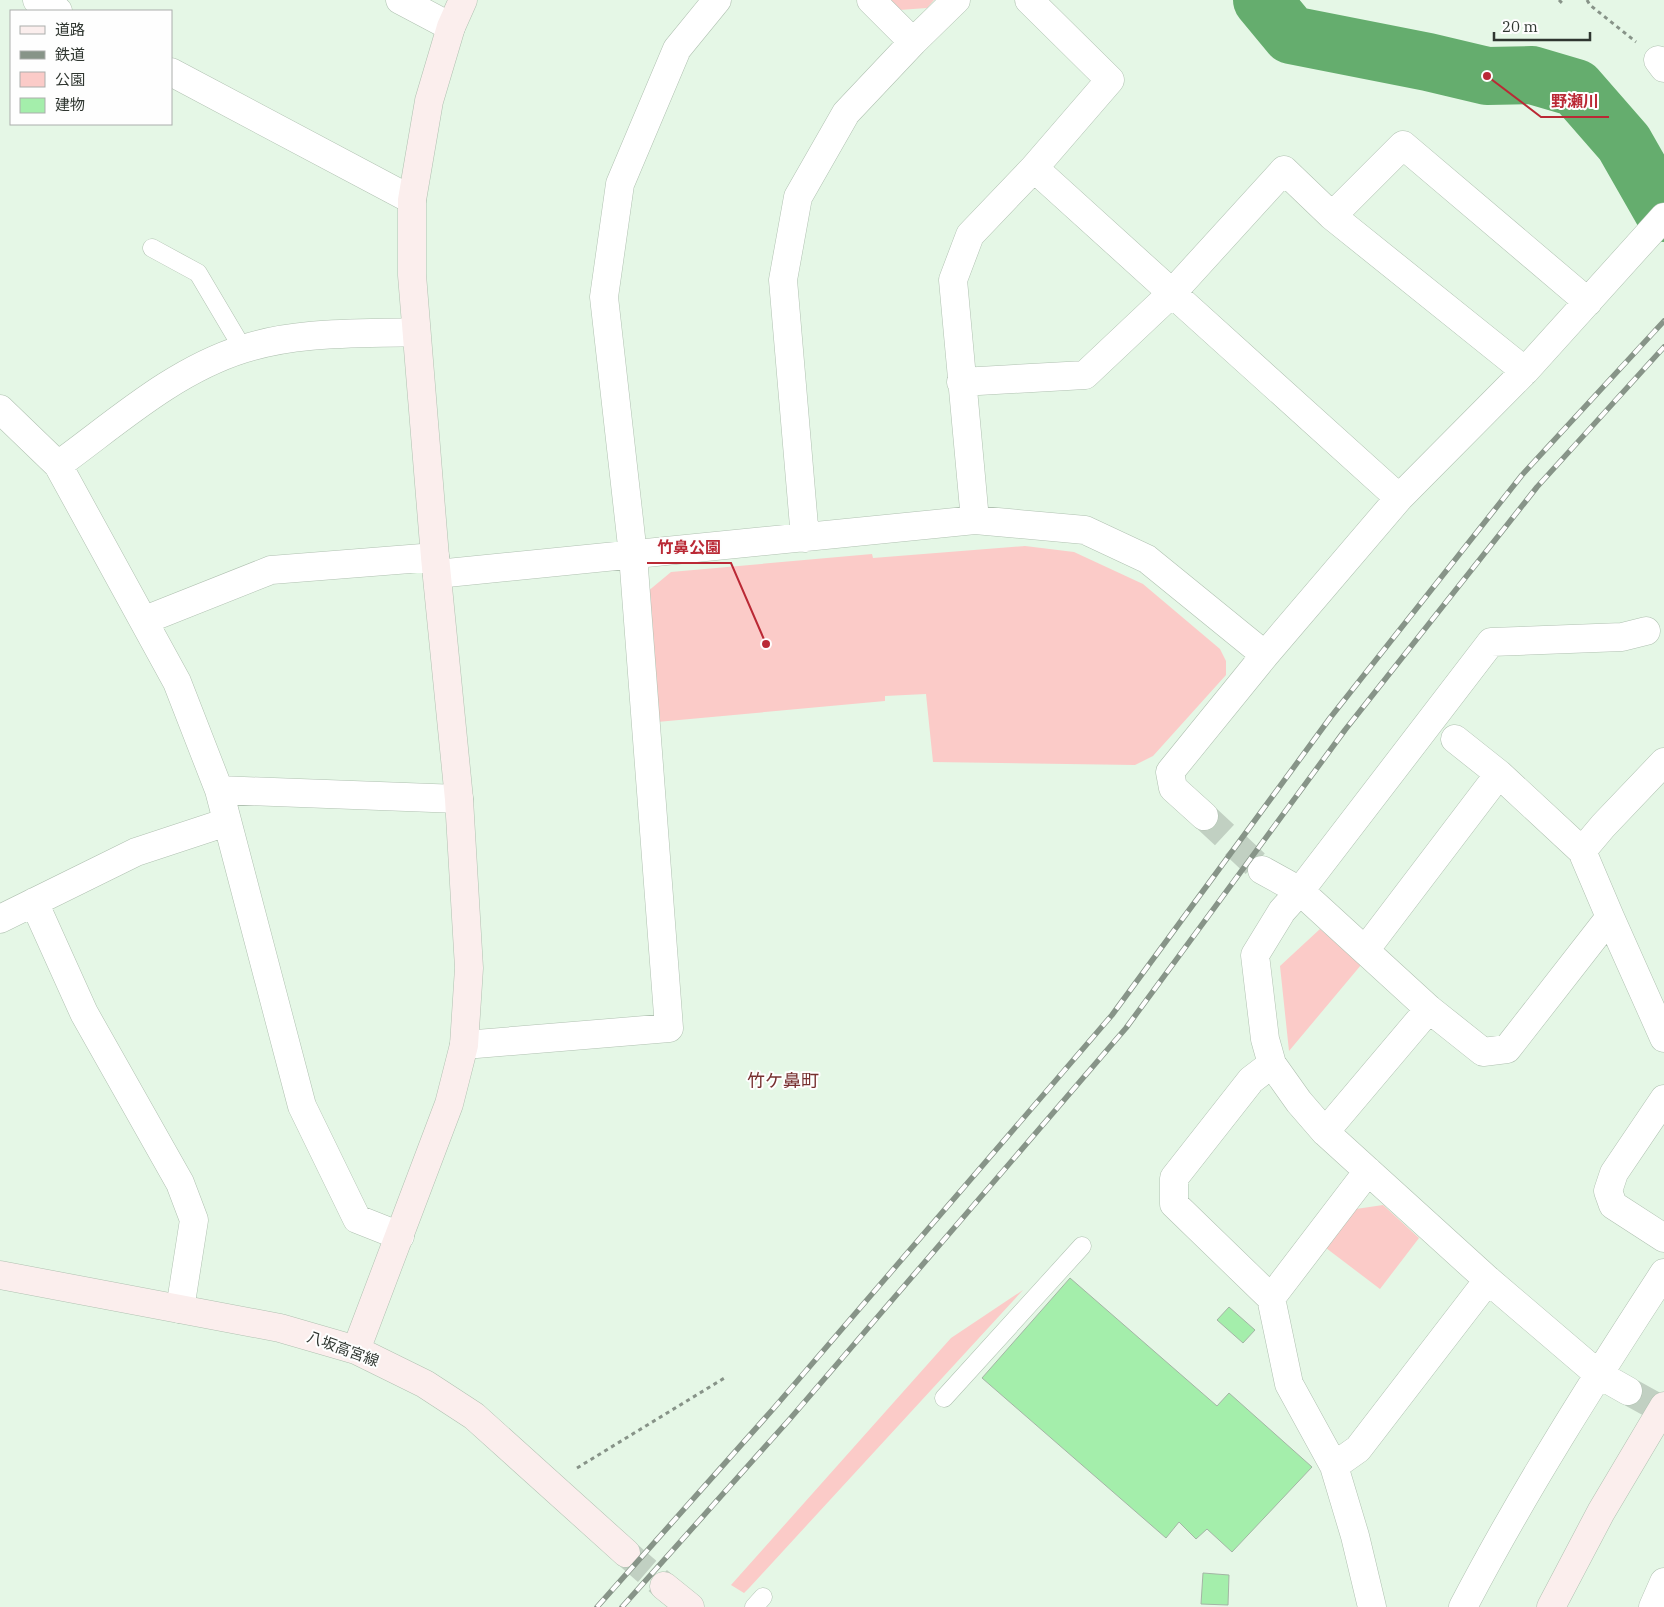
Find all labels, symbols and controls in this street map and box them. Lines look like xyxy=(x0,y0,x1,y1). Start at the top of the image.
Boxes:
legend xyxy=(10,10,172,125)
scale bar xyxy=(1494,10,1590,42)
text: 20 m xyxy=(1502,17,1538,36)
text: 道路 xyxy=(55,20,85,39)
text: 鉄道 xyxy=(55,45,85,64)
text: 公園 xyxy=(55,70,85,89)
callout: 野瀬川 xyxy=(1541,86,1609,117)
text: 野瀬川 xyxy=(1551,91,1599,111)
text: 建物 xyxy=(55,95,85,114)
callout: 竹鼻公園 xyxy=(647,532,731,563)
text: 竹鼻公園 xyxy=(657,537,721,557)
district label: 竹ケ鼻町 xyxy=(747,1069,819,1092)
street label: 八坂高宮線 xyxy=(305,1327,382,1370)

